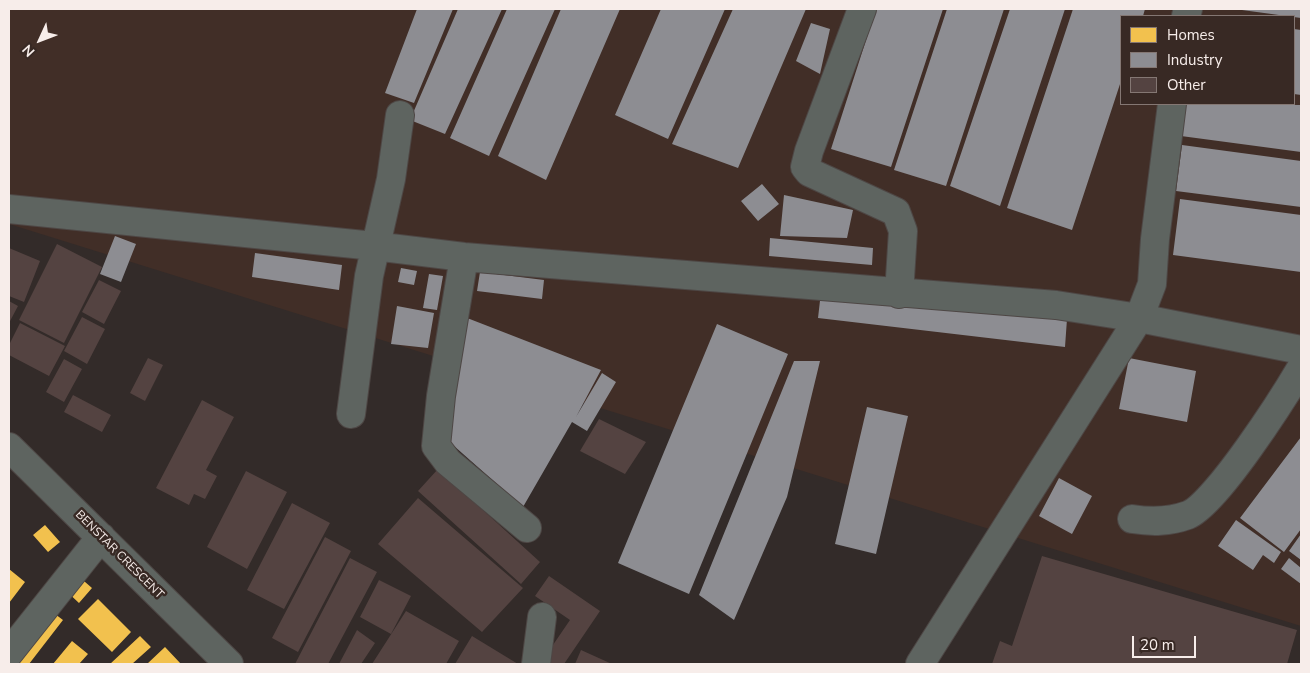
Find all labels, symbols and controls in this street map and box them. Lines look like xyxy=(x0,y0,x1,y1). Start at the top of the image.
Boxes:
north arrow xyxy=(15,15,65,65)
legend xyxy=(1120,15,1295,105)
text: Homes xyxy=(1167,25,1215,45)
text: N xyxy=(18,40,39,61)
text: Industry xyxy=(1167,50,1222,70)
text: Other xyxy=(1167,75,1206,95)
street label: BENSTAR CRESCENT xyxy=(72,508,166,602)
scale bar xyxy=(1135,626,1199,658)
text: 20 m xyxy=(1140,635,1175,655)

